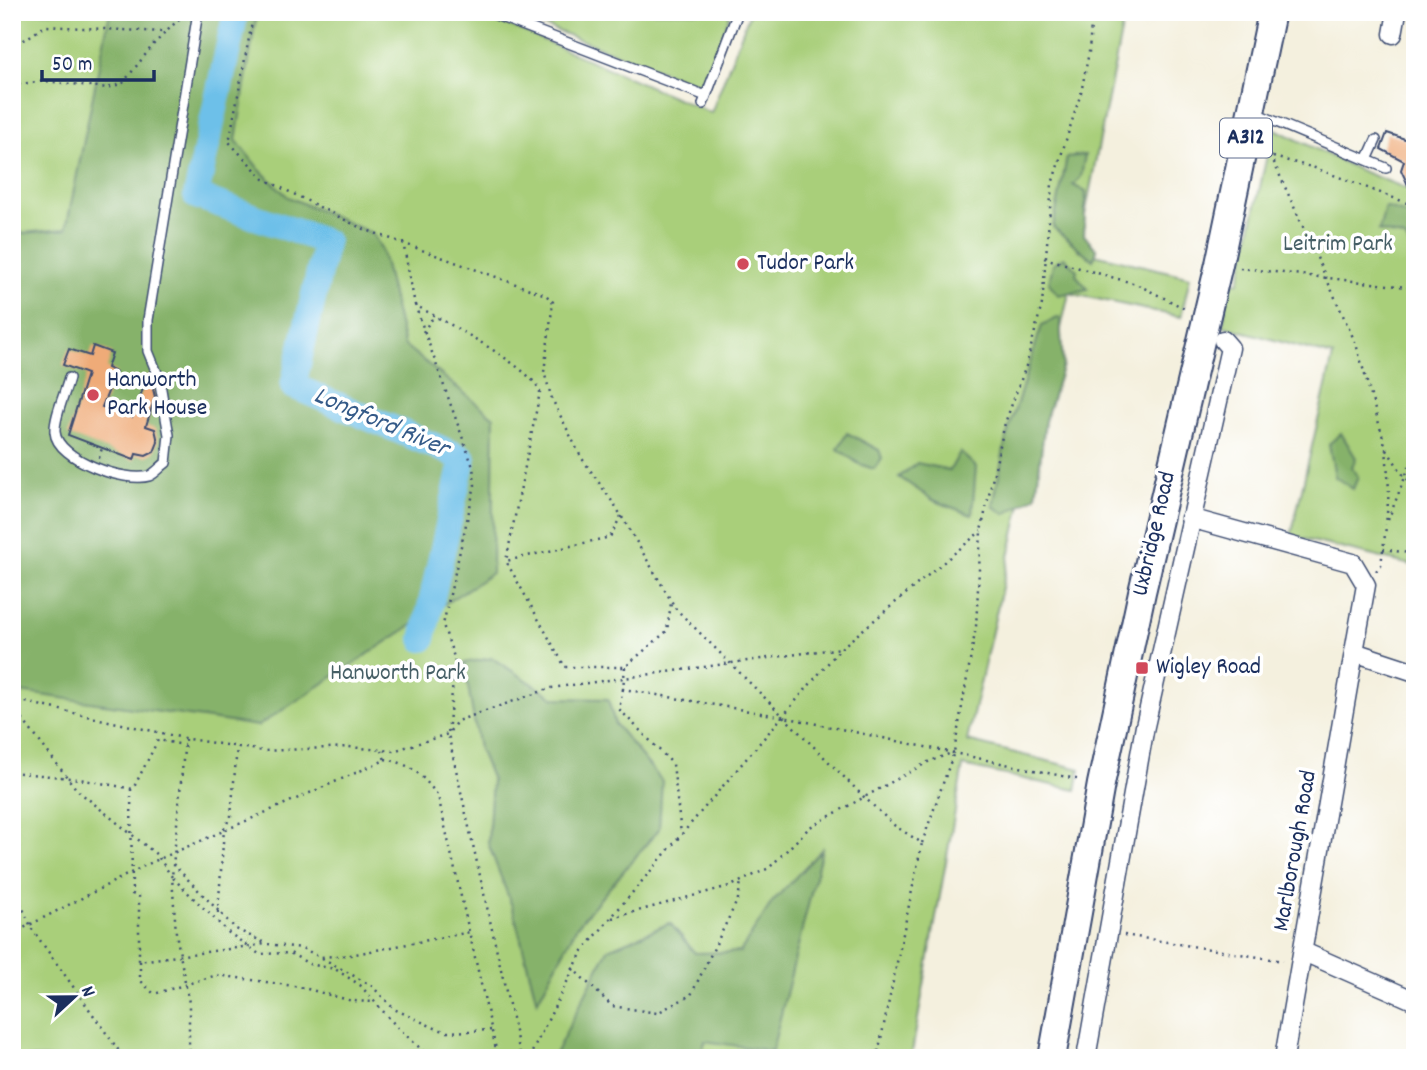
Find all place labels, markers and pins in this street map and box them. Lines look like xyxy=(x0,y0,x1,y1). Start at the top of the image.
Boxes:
place label: Tudor Park xyxy=(757,247,854,281)
marker: Tudor Park xyxy=(735,256,751,272)
place label: Hanworth Park House xyxy=(107,364,207,426)
marker: Hanworth Park House xyxy=(85,387,101,403)
place label: Wigley Road xyxy=(1156,651,1261,685)
marker: Wigley Road xyxy=(1134,660,1150,676)

